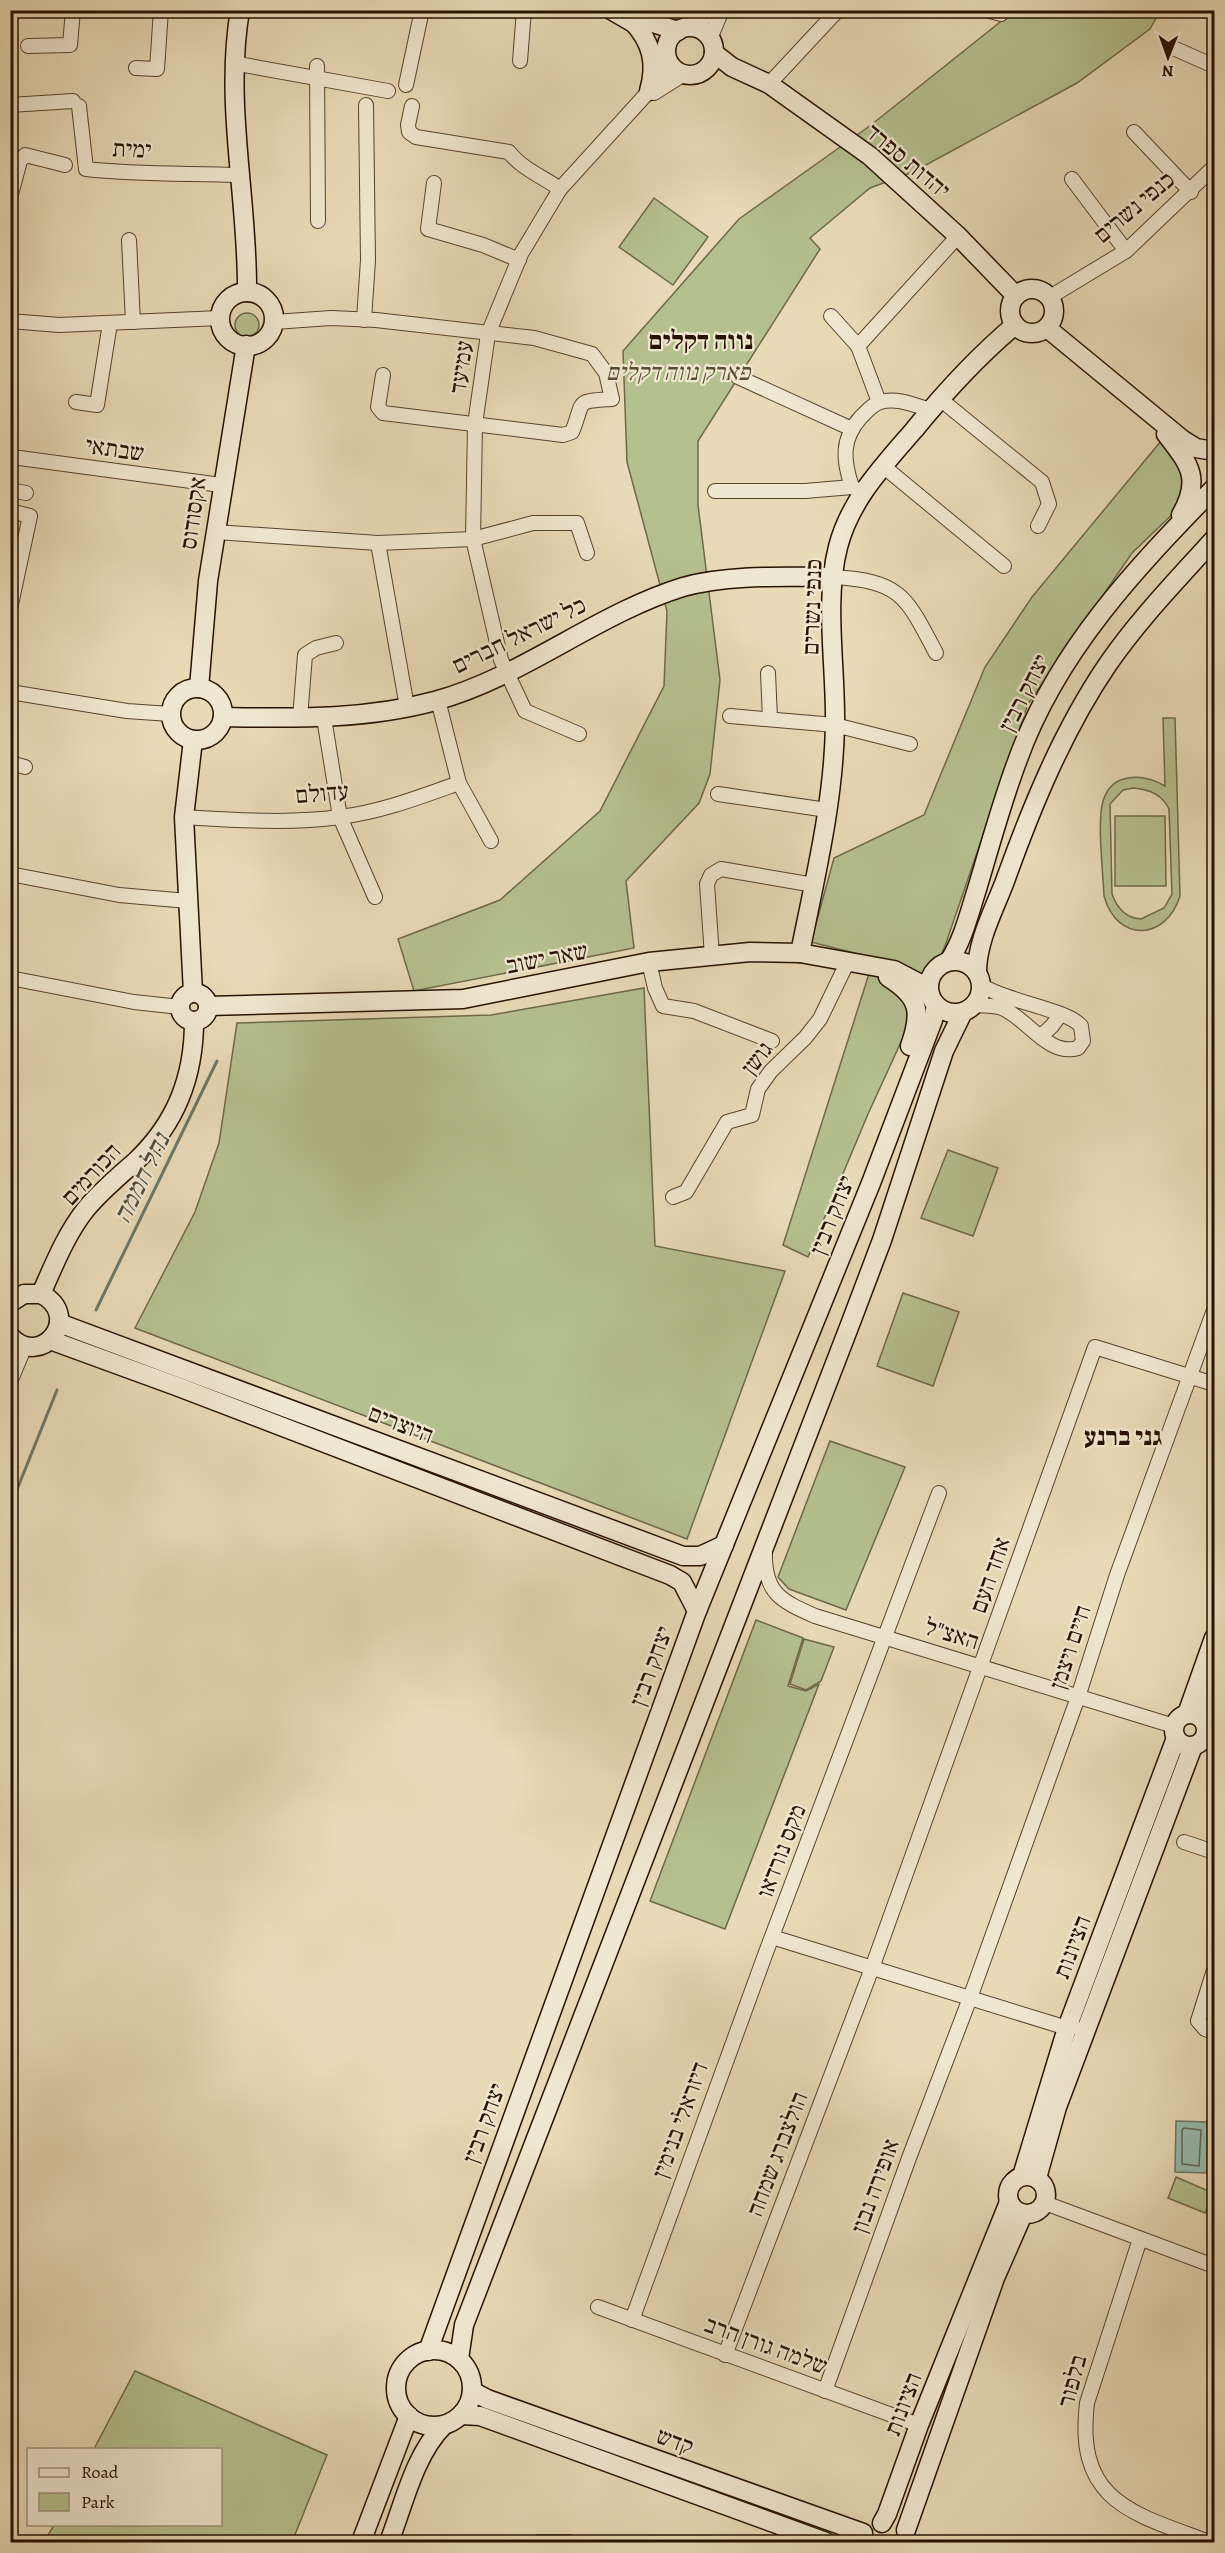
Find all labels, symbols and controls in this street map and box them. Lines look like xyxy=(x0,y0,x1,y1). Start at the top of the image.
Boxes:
north arrow xyxy=(1138,27,1198,87)
text: N xyxy=(1161,60,1174,82)
street label: יהדות ספרד xyxy=(859,116,957,206)
street label: ימית xyxy=(112,132,152,166)
street label: כנפי נשרים xyxy=(1087,164,1181,250)
district label: נווה דקלים xyxy=(649,323,753,358)
street label: עמיעד xyxy=(441,338,481,396)
park label: פארק נווה דקלים xyxy=(606,356,752,388)
street label: שבתאי xyxy=(83,429,147,469)
street label: אקסודוס xyxy=(172,475,214,551)
street label: כנפי נשרים xyxy=(794,558,830,656)
street label: כל ישראל חברים xyxy=(447,589,591,681)
street label: יצחק רבין xyxy=(991,649,1057,737)
street label: עדולם xyxy=(294,775,350,811)
street label: שאר ישוב xyxy=(503,934,591,982)
street label: גושן xyxy=(734,1034,780,1082)
water label: נחל חממה xyxy=(105,1125,179,1229)
street label: הכורמים xyxy=(54,1136,128,1212)
street label: יצחק רבין xyxy=(802,1171,862,1259)
street label: היוצרים xyxy=(364,1397,438,1451)
district label: גני ברנע xyxy=(1084,1419,1162,1454)
street label: אחד העם xyxy=(962,1533,1018,1617)
street label: חיים ויצמן xyxy=(1041,1601,1099,1693)
street label: האצ"ל xyxy=(921,1611,983,1657)
street label: יצחק רבין xyxy=(622,1622,680,1710)
street label: מקס נורדאו xyxy=(748,1800,814,1902)
street label: הציונות xyxy=(1045,1911,1099,1983)
street label: דיזראלי בנימין xyxy=(644,2057,716,2183)
street label: יצחק רבין xyxy=(455,2079,513,2167)
street label: הולצברג שמחה xyxy=(739,2087,815,2221)
street label: אופירה נבון xyxy=(843,2134,907,2238)
street label: שלמה גורן הרב xyxy=(700,2308,832,2382)
street label: בלפור xyxy=(1050,2351,1094,2411)
street label: הציונות xyxy=(876,2368,930,2440)
street label: קדש xyxy=(652,2420,698,2462)
legend xyxy=(27,2448,222,2526)
text: Road xyxy=(81,2460,119,2484)
text: Park xyxy=(81,2490,115,2514)

